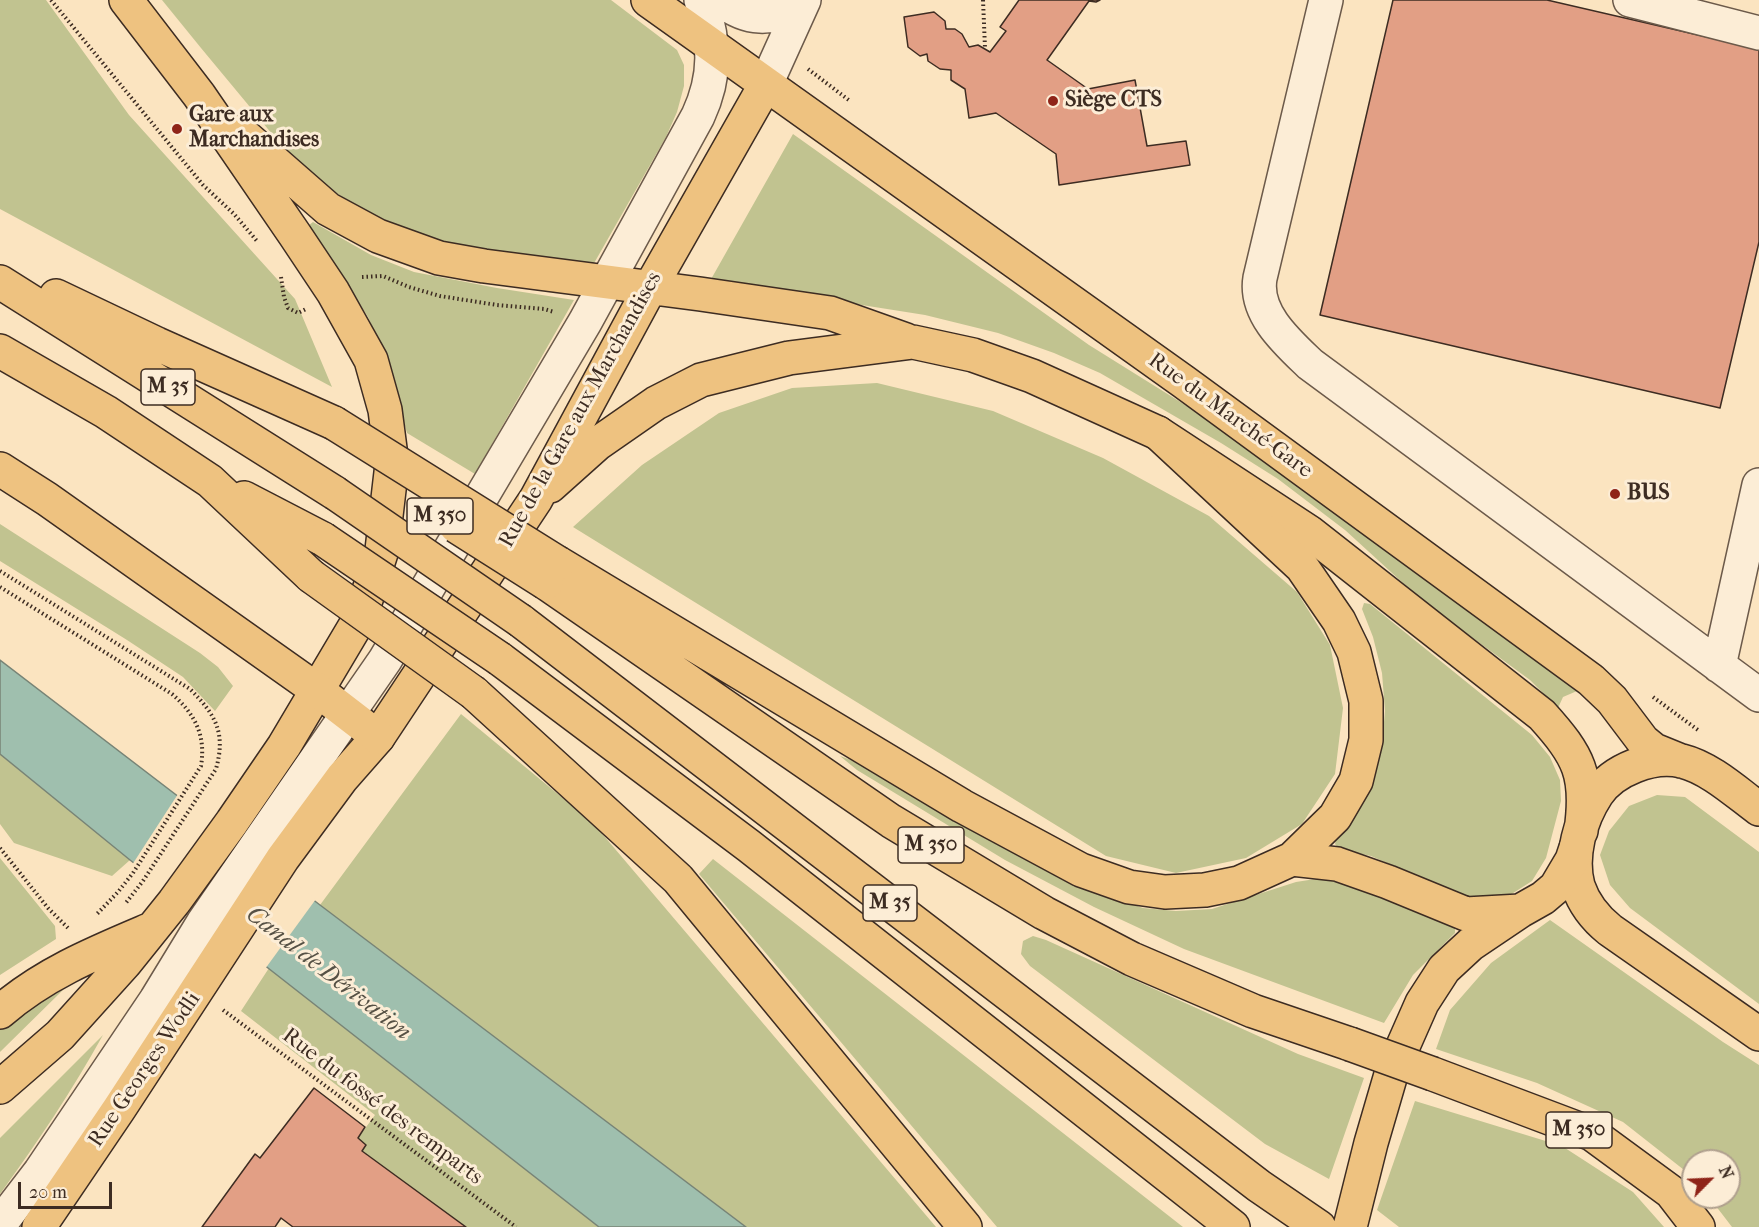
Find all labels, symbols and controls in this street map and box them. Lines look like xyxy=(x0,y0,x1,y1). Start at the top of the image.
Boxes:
place label: Siège CTS xyxy=(1065,88,1162,114)
marker: Siège CTS xyxy=(1046,94,1060,108)
place label: Gare aux Marchandises xyxy=(189,103,319,154)
marker: Gare aux Marchandises xyxy=(170,122,184,136)
street label: Rue de la Gare aux Marchandises xyxy=(494,267,668,553)
street label: Rue du Marché-Gare xyxy=(1143,348,1317,484)
road number: M 35 xyxy=(141,369,195,405)
place label: BUS xyxy=(1627,481,1670,507)
marker: BUS xyxy=(1608,487,1622,501)
road number: M 350 xyxy=(407,498,473,534)
road number: M 350 xyxy=(898,827,964,863)
road number: M 35 xyxy=(863,885,917,921)
water label: Canal de Dérivation xyxy=(240,901,416,1047)
street label: Rue Georges Wodli xyxy=(83,987,207,1153)
street label: Rue du fossé des remparts xyxy=(277,1023,487,1191)
road number: M 350 xyxy=(1546,1112,1612,1148)
north arrow xyxy=(1681,1149,1741,1209)
text: N xyxy=(1715,1163,1737,1182)
scale bar xyxy=(21,1170,116,1208)
text: 20 m xyxy=(29,1182,67,1203)

